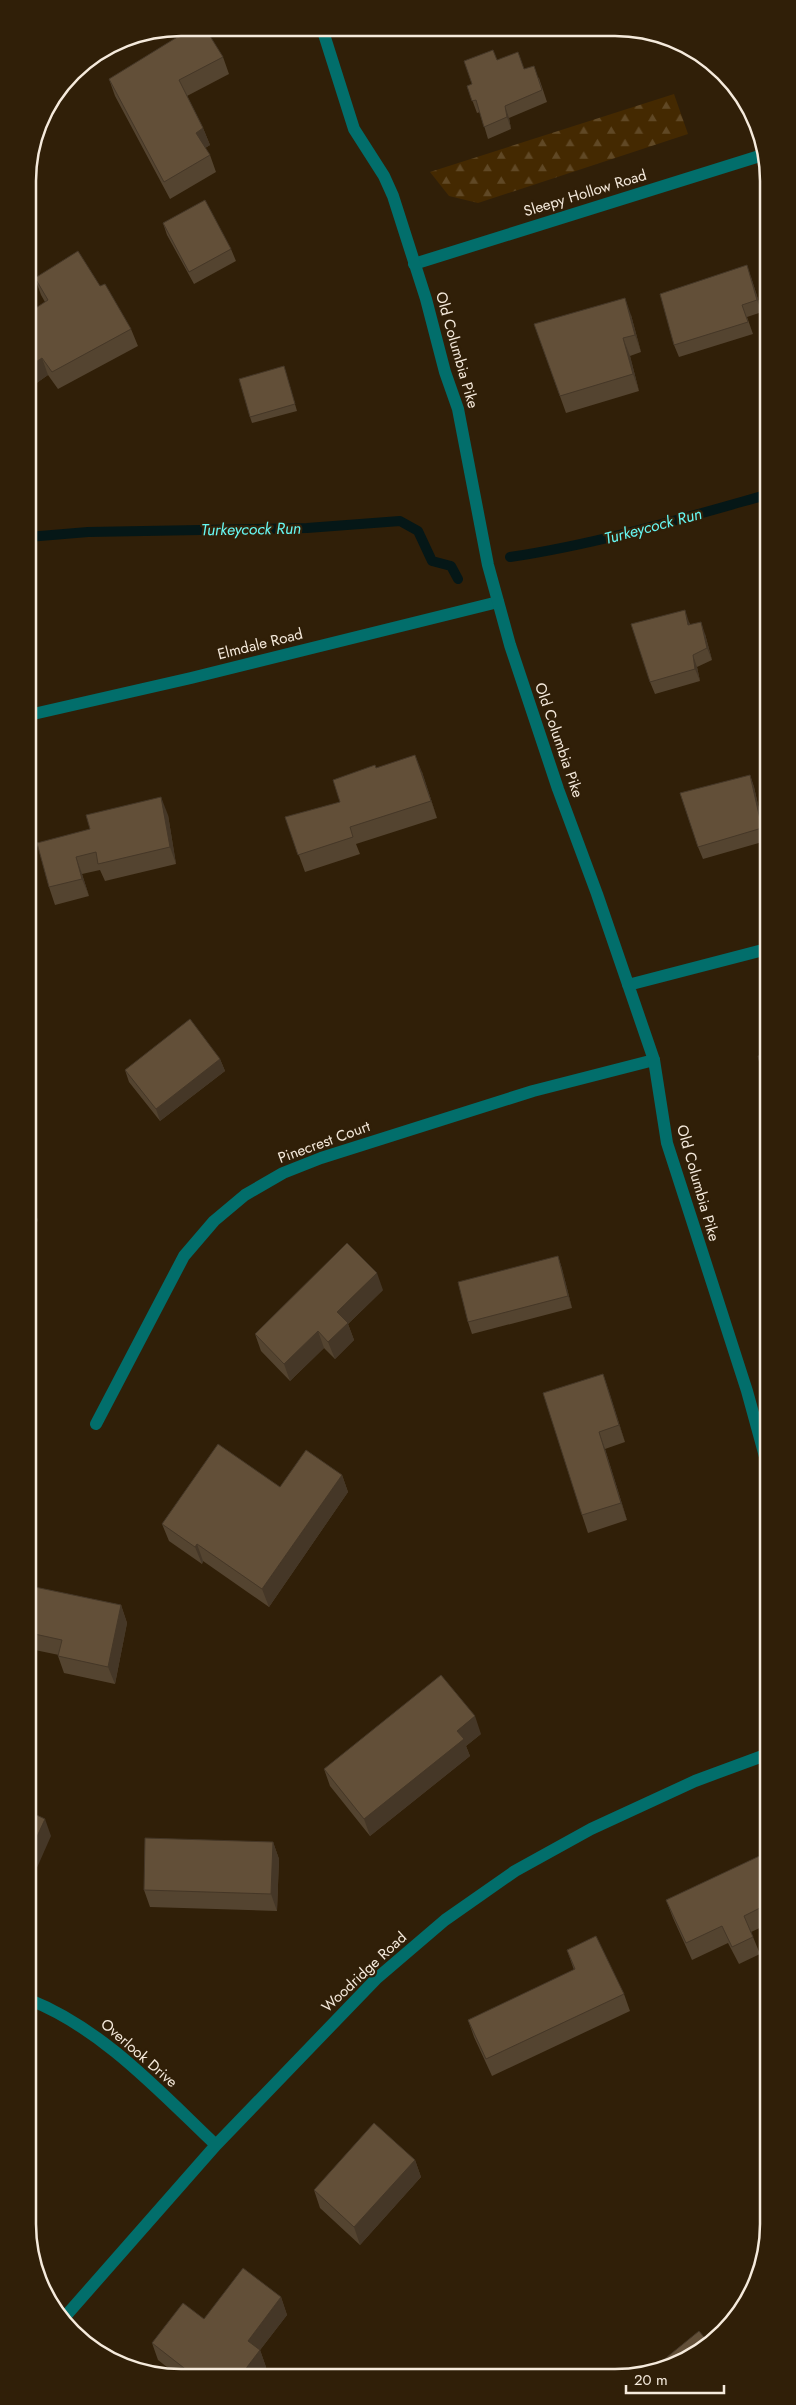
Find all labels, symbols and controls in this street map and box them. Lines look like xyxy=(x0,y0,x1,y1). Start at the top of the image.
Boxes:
street label: Sleepy Hollow Road xyxy=(521,164,649,222)
street label: Old Columbia Pike xyxy=(430,289,484,411)
water label: Turkeycock Run xyxy=(602,502,704,550)
water label: Turkeycock Run xyxy=(201,517,301,541)
street label: Elmdale Road xyxy=(215,623,305,665)
street label: Old Columbia Pike xyxy=(529,680,589,801)
street label: Pinecrest Court xyxy=(275,1115,374,1169)
street label: Old Columbia Pike xyxy=(671,1122,725,1244)
street label: Woodridge Road xyxy=(317,1927,411,2017)
street label: Overlook Drive xyxy=(96,2013,182,2093)
scale bar xyxy=(626,2362,724,2394)
text: 20 m xyxy=(634,2369,668,2391)

